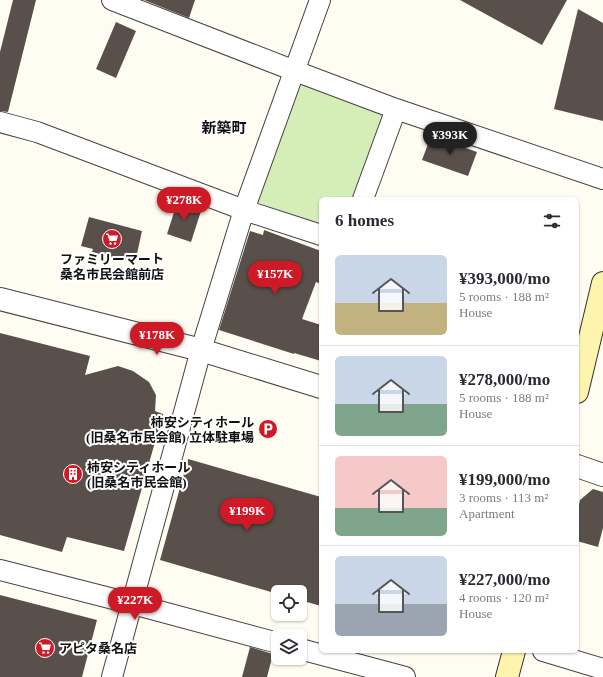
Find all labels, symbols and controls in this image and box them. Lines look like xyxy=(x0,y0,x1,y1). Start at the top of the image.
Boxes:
district label: 新築町 xyxy=(201,120,247,136)
pin: ¥393K xyxy=(422,122,478,156)
text: ¥393K xyxy=(432,127,468,142)
pin: ¥278K xyxy=(156,187,212,221)
text: ¥278K xyxy=(166,192,202,207)
icon: filters xyxy=(541,210,563,232)
text: 6 homes xyxy=(335,211,394,230)
supermarket icon: ファミリーマート 桑名市民会館前店 xyxy=(101,228,123,250)
place label: ファミリーマート 桑名市民会館前店 xyxy=(60,252,164,282)
pin: ¥157K xyxy=(247,261,303,295)
text: ¥157K xyxy=(257,266,293,281)
text: ¥393,000/mo xyxy=(459,269,550,288)
icon: home xyxy=(367,271,415,319)
text: 5 rooms · 188 m² xyxy=(459,289,549,304)
text: House xyxy=(459,305,492,320)
pin: ¥178K xyxy=(129,322,185,356)
text: ¥178K xyxy=(139,327,175,342)
text: ¥278,000/mo xyxy=(459,370,550,389)
icon: home xyxy=(367,372,415,420)
text: 5 rooms · 188 m² xyxy=(459,390,549,405)
text: House xyxy=(459,406,492,421)
place label: 柿安シティホール (旧桑名市民会館) 立体駐車場 xyxy=(86,415,254,445)
parking icon: 柿安シティホール (旧桑名市民会館) 立体駐車場 xyxy=(257,418,279,440)
place label: 柿安シティホール (旧桑名市民会館) xyxy=(87,460,190,490)
building icon: 柿安シティホール (旧桑名市民会館) xyxy=(62,463,84,485)
text: ¥199,000/mo xyxy=(459,470,550,489)
icon: home xyxy=(367,472,415,520)
text: 3 rooms · 113 m² xyxy=(459,490,548,505)
pin: ¥199K xyxy=(219,498,275,532)
text: ¥199K xyxy=(229,503,265,518)
text: Apartment xyxy=(459,506,515,521)
text: ¥227,000/mo xyxy=(459,570,550,589)
icon: home xyxy=(367,572,415,620)
map controls xyxy=(271,585,307,665)
button: locate xyxy=(271,585,307,621)
pin: ¥227K xyxy=(107,587,163,621)
text: 4 rooms · 120 m² xyxy=(459,590,549,605)
text: ¥227K xyxy=(117,592,153,607)
text: House xyxy=(459,606,492,621)
button: layers xyxy=(271,629,307,665)
supermarket icon: アピタ桑名店 xyxy=(34,637,56,659)
place label: アピタ桑名店 xyxy=(59,641,137,656)

